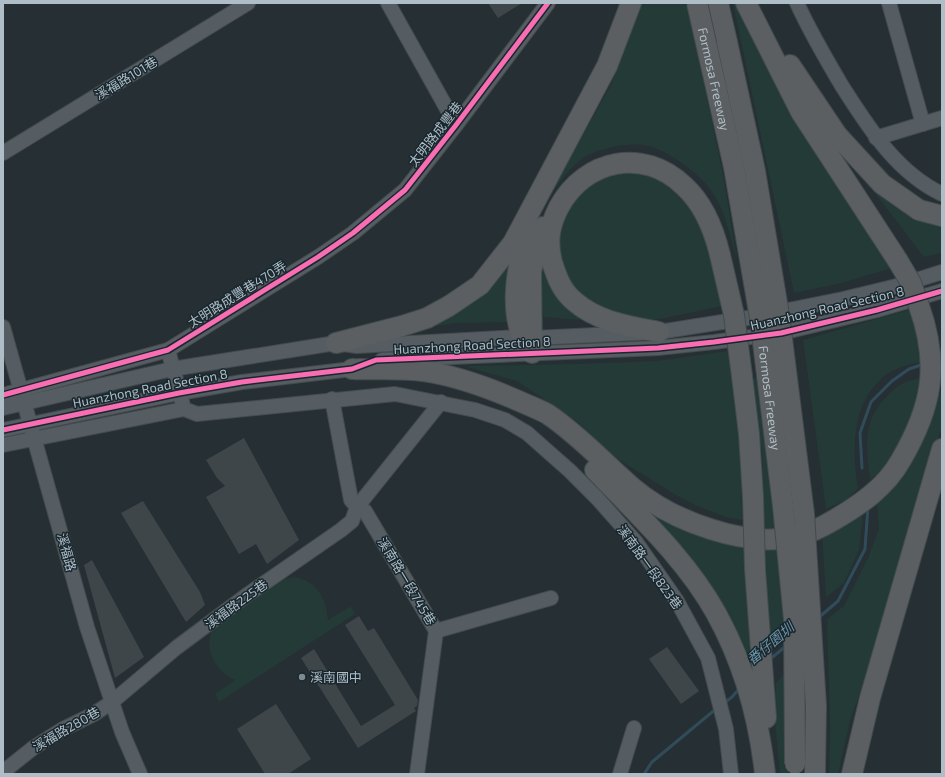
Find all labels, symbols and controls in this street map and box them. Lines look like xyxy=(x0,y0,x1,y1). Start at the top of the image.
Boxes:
street label: Formosa Freeway xyxy=(695,26,734,132)
street label: 溪福路101巷 xyxy=(92,53,160,103)
street label: 太明路成豐巷 xyxy=(405,98,465,170)
street label: 太明路成豐巷470弄 xyxy=(185,257,289,331)
street label: Huanzhong Road Section 8 xyxy=(748,282,906,334)
street label: Huanzhong Road Section 8 xyxy=(393,333,551,357)
street label: Formosa Freeway xyxy=(755,345,784,451)
street label: Huanzhong Road Section 8 xyxy=(71,365,229,411)
street label: 溪南路一段823巷 xyxy=(614,522,686,612)
street label: 溪福路 xyxy=(54,531,80,573)
street label: 溪南路一段745巷 xyxy=(374,534,440,628)
street label: 溪福路225巷 xyxy=(202,576,270,632)
water label: 番仔園圳 xyxy=(743,617,798,668)
place label: 溪南國中 xyxy=(310,669,362,685)
marker: 溪南國中 xyxy=(297,672,307,682)
street label: 溪福路280巷 xyxy=(30,703,102,755)

